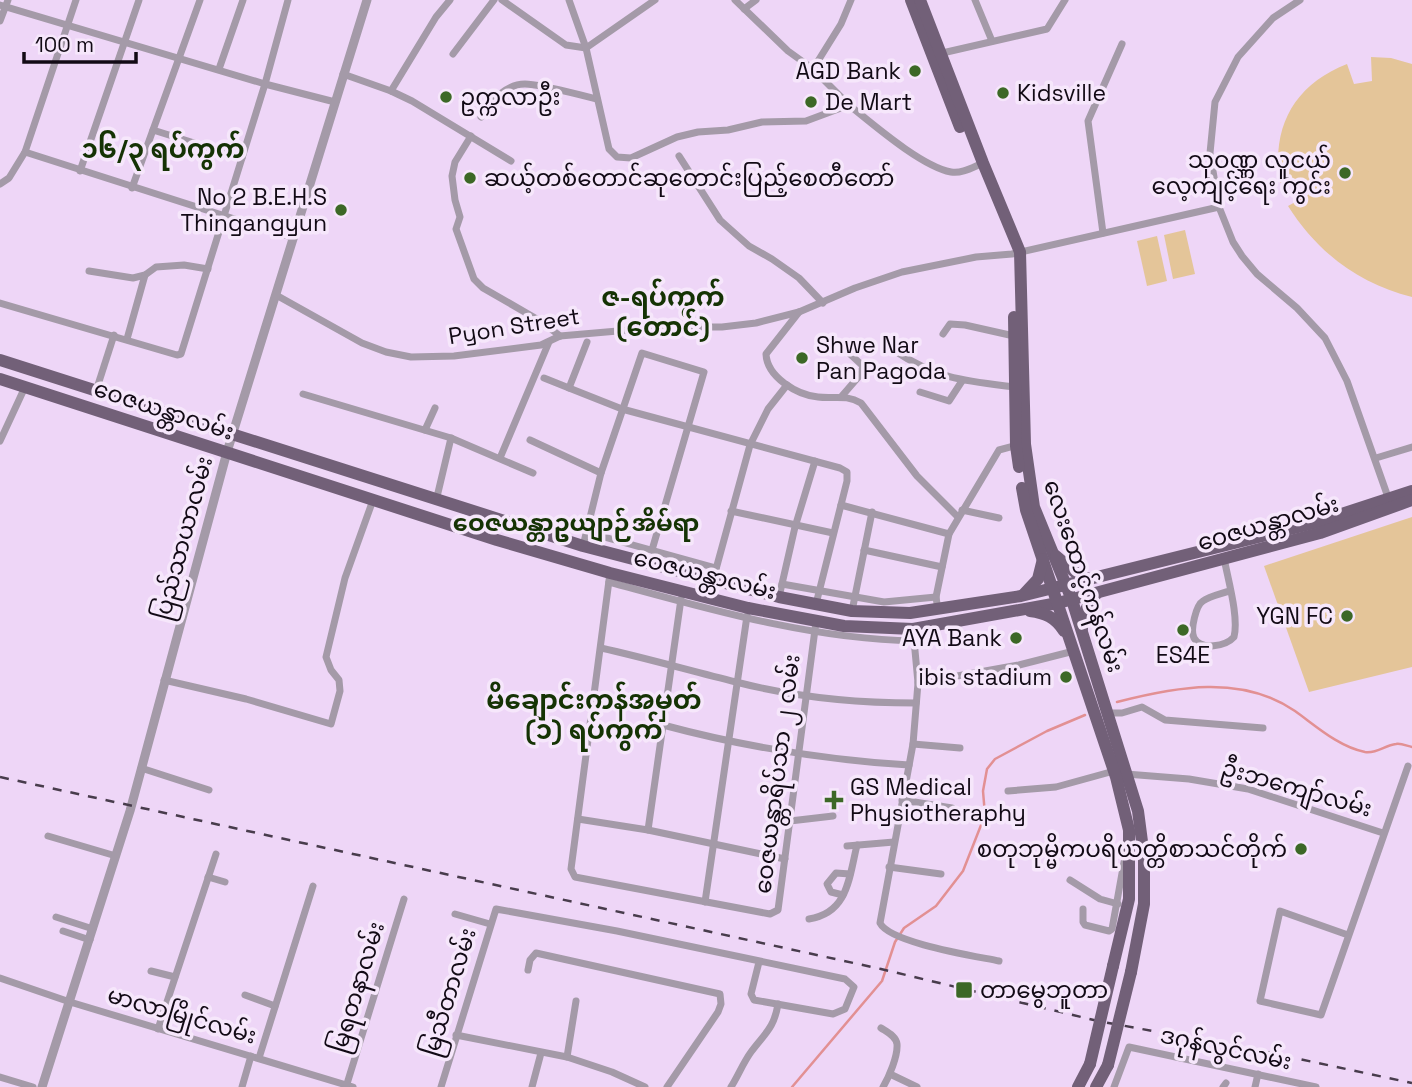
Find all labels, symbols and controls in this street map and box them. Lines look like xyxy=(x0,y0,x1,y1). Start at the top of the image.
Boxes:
scale bar xyxy=(24,21,136,65)
text: 100 m xyxy=(35,31,94,58)
place label: AGD Bank xyxy=(795,56,901,86)
marker: AGD Bank xyxy=(907,63,923,79)
place label: Kidsville xyxy=(1017,78,1106,108)
place label: ဥက္ကလာဦး xyxy=(460,81,561,116)
marker: Kidsville xyxy=(995,85,1011,101)
place label: De Mart xyxy=(825,87,912,117)
marker: ဥက္ကလာဦး xyxy=(438,89,454,105)
marker: De Mart xyxy=(803,94,819,110)
district label: ၁၆/၃ ရပ်ကွက် xyxy=(81,130,245,171)
place label: သုဝဏ္ဏ လူငယ် လေ့ကျင့်ရေး ကွင်း xyxy=(1151,144,1331,205)
place label: ဆယ့်တစ်တောင်ဆုတောင်းပြည့်စေတီတော် xyxy=(484,162,894,197)
marker: သုဝဏ္ဏ လူငယ် လေ့ကျင့်ရေး ကွင်း xyxy=(1337,165,1353,181)
marker: ဆယ့်တစ်တောင်ဆုတောင်းပြည့်စေတီတော် xyxy=(462,170,478,186)
place label: No 2 B.E.H.S Thingangyun xyxy=(181,182,327,238)
marker: No 2 B.E.H.S Thingangyun xyxy=(333,202,349,218)
district label: ဇ-ရပ်ကွက် (တောင်) xyxy=(601,278,725,344)
street label: Pyon Street xyxy=(446,301,582,351)
place label: Shwe Nar Pan Pagoda xyxy=(816,330,946,386)
marker: Shwe Nar Pan Pagoda xyxy=(794,350,810,366)
street label: ဝေဇယန္တာလမ်း xyxy=(89,372,238,451)
street label: ပြည်သာယာလမ်း xyxy=(146,452,223,624)
street label: လေးထောင့်ကန်လမ်း xyxy=(1033,475,1132,678)
street label: ဝေဇယန္တာလမ်း xyxy=(1194,488,1343,561)
district label: ဝေဇယန္တာဥယျာဉ်အိမ်ရာ xyxy=(453,507,699,543)
street label: ဝေဇယန္တာလမ်း xyxy=(630,541,780,610)
place label: YGN FC xyxy=(1256,601,1333,631)
marker: YGN FC xyxy=(1339,608,1355,624)
marker: ES4E xyxy=(1175,622,1191,638)
place label: AYA Bank xyxy=(902,623,1002,653)
marker: AYA Bank xyxy=(1008,630,1024,646)
place label: ES4E xyxy=(1156,640,1210,670)
street label: ဝေဇယန္တာရိပ်သာ ၂ လမ်း xyxy=(746,653,811,896)
place label: ibis stadium xyxy=(918,662,1052,692)
marker: ibis stadium xyxy=(1058,669,1074,685)
district label: မိချောင်းကန်အမှတ် (၁) ရပ်ကွက် xyxy=(486,681,702,752)
street label: ဦးဘကျော်လမ်း xyxy=(1217,751,1376,828)
place label: GS Medical Physiotheraphy xyxy=(850,772,1026,828)
marker: GS Medical Physiotheraphy xyxy=(824,790,844,810)
place label: စတုဘုမ္မိကပရိယတ္တိစာသင်တိုက် xyxy=(977,833,1287,869)
marker: စတုဘုမ္မိကပရိယတ္တိစာသင်တိုက် xyxy=(1293,841,1309,857)
street label: မြရတနာလမ်း xyxy=(322,918,395,1057)
street label: မြသီတာလမ်း xyxy=(414,924,487,1061)
place label: တာမွေဘူတာ xyxy=(980,975,1108,1009)
street label: မာလာမြိုင်လမ်း xyxy=(103,978,260,1054)
marker: တာမွေဘူတာ xyxy=(954,980,974,1000)
street label: ဒဂုန်လွင်လမ်း xyxy=(1157,1018,1295,1080)

